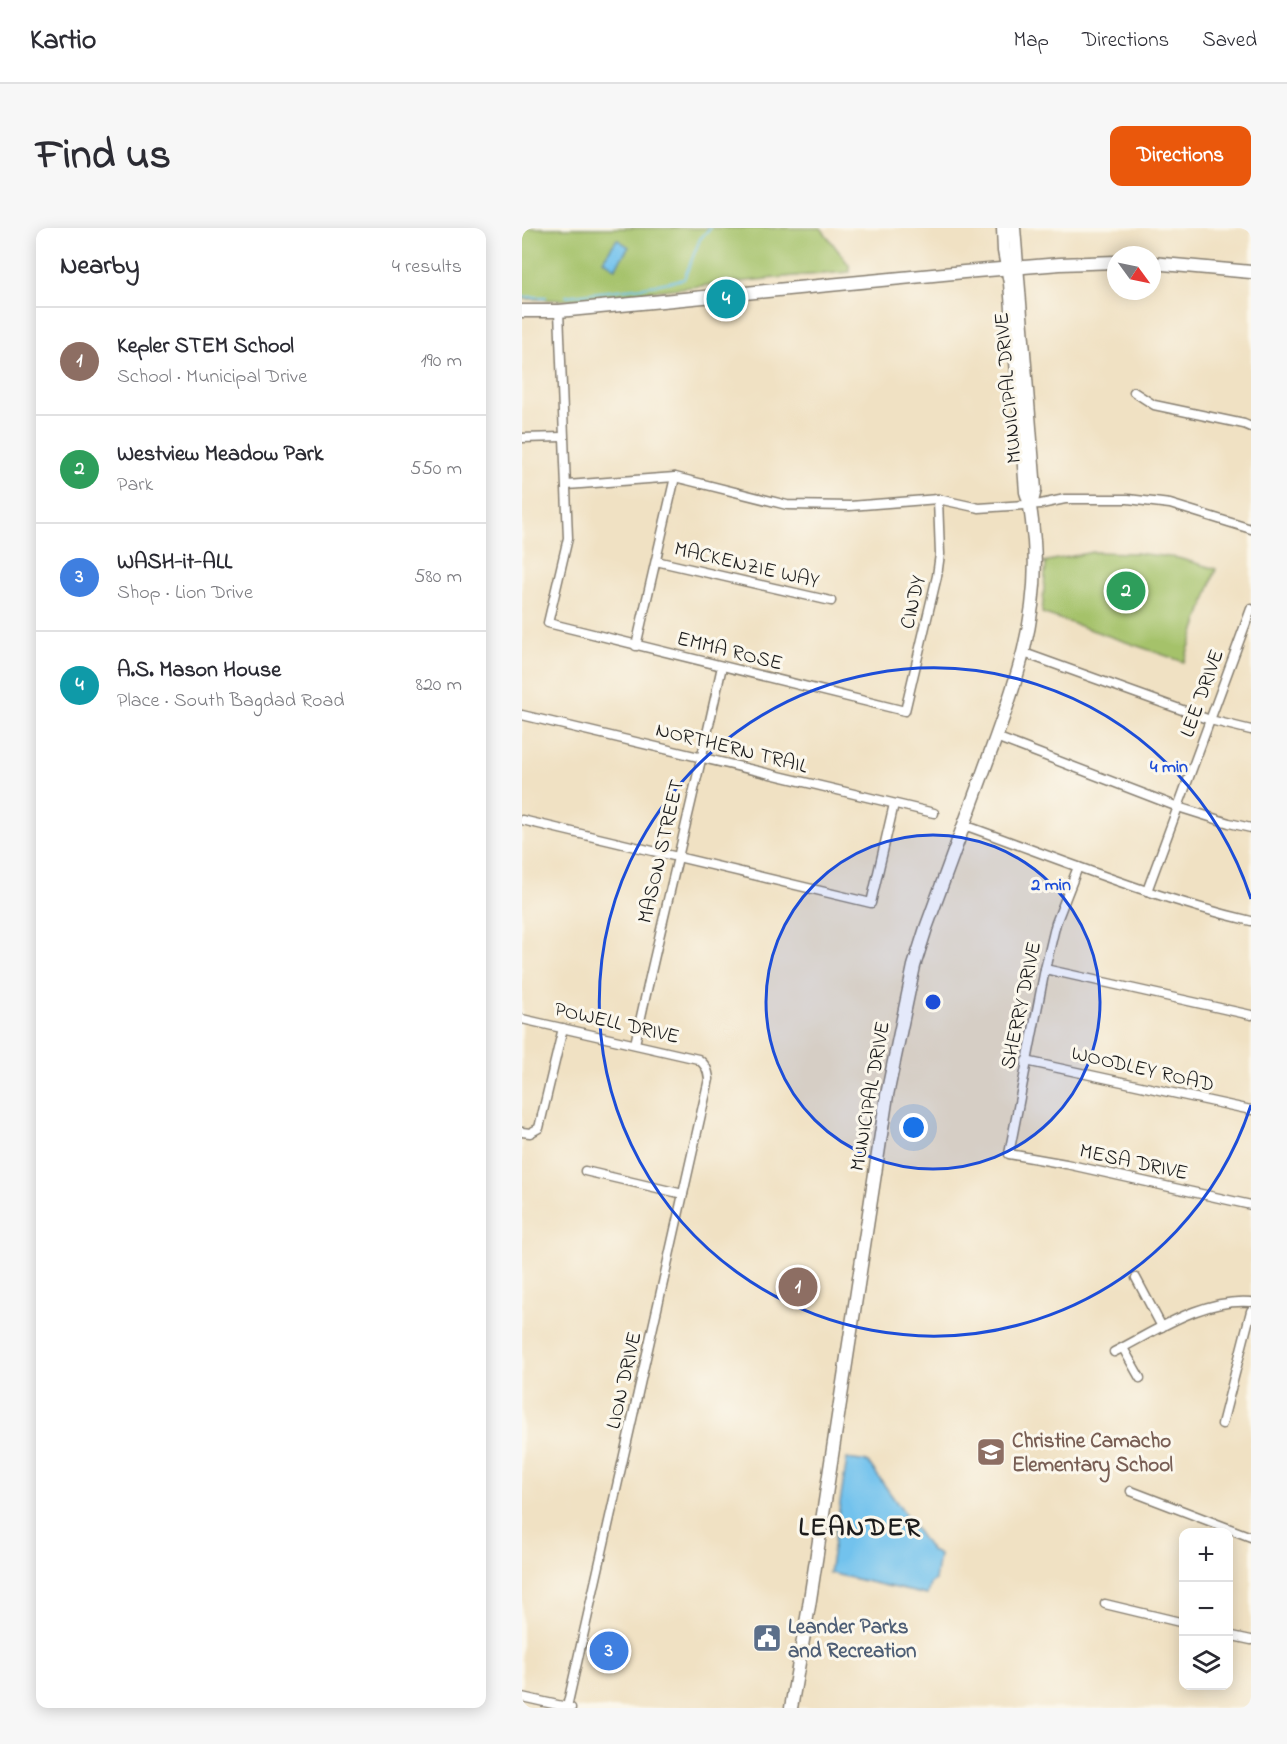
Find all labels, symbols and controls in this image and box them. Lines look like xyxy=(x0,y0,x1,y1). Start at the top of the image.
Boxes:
text: Kartio xyxy=(30,21,96,62)
text: Map xyxy=(1013,26,1049,56)
text: Directions xyxy=(1082,26,1169,56)
text: Saved xyxy=(1202,26,1257,56)
text: Find us xyxy=(36,126,171,187)
button: Directions xyxy=(1110,126,1251,186)
north arrow xyxy=(1107,246,1161,300)
text: Nearby xyxy=(60,248,139,286)
text: 4 results xyxy=(392,253,462,282)
pin: 4 xyxy=(706,276,746,322)
street label: MUNICIPAL DRIVE xyxy=(987,311,1031,465)
text: Kepler STEM School xyxy=(117,331,294,363)
text: 1 xyxy=(76,347,83,376)
text: 190 m xyxy=(420,347,462,376)
text: School · Municipal Drive xyxy=(117,363,307,392)
text: Westview Meadow Park xyxy=(117,439,323,471)
text: 2 xyxy=(75,455,84,484)
text: 550 m xyxy=(410,455,462,484)
text: Park xyxy=(117,471,153,500)
street label: MACKENZIE WAY xyxy=(671,535,822,597)
text: WASH-it-ALL xyxy=(117,547,232,579)
text: 3 xyxy=(75,563,84,592)
text: 580 m xyxy=(414,563,462,592)
pin: 2 xyxy=(1106,568,1146,614)
street label: CINDY xyxy=(893,572,935,632)
text: Shop · Lion Drive xyxy=(117,579,253,608)
street label: EMMA ROSE xyxy=(673,624,786,680)
street label: LEE DRIVE xyxy=(1173,645,1233,742)
text: A.S. Mason House xyxy=(117,655,281,687)
text: 4 xyxy=(75,671,84,700)
text: 820 m xyxy=(415,671,462,700)
text: Place · South Bagdad Road xyxy=(117,687,345,716)
street label: NORTHERN TRAIL xyxy=(652,716,811,782)
text: 4 min xyxy=(1150,755,1188,781)
street label: MASON STREET xyxy=(631,776,693,926)
text: 2 min xyxy=(1030,873,1071,899)
street label: SHERRY DRIVE xyxy=(994,939,1050,1072)
centre of rings xyxy=(923,992,943,1012)
street label: POWELL DRIVE xyxy=(551,995,682,1053)
street label: MUNICIPAL DRIVE xyxy=(843,1019,899,1174)
street label: WOODLEY ROAD xyxy=(1068,1039,1217,1101)
your location xyxy=(899,1113,928,1142)
street label: MESA DRIVE xyxy=(1076,1137,1191,1189)
pin: 1 xyxy=(778,1264,818,1310)
street label: LION DRIVE xyxy=(599,1329,651,1432)
place label: Christine Camacho Elementary School xyxy=(1012,1427,1174,1483)
school or university icon: Christine Camacho Elementary School xyxy=(975,1436,1007,1468)
district label: LEANDER xyxy=(799,1509,921,1548)
map controls xyxy=(1179,1528,1233,1690)
button: + xyxy=(1179,1528,1233,1582)
button: − xyxy=(1179,1582,1233,1636)
place label: Leander Parks and Recreation xyxy=(788,1613,916,1667)
public building icon: Leander Parks and Recreation xyxy=(751,1622,783,1654)
pin: 3 xyxy=(590,1628,628,1674)
button: layers xyxy=(1179,1636,1233,1690)

